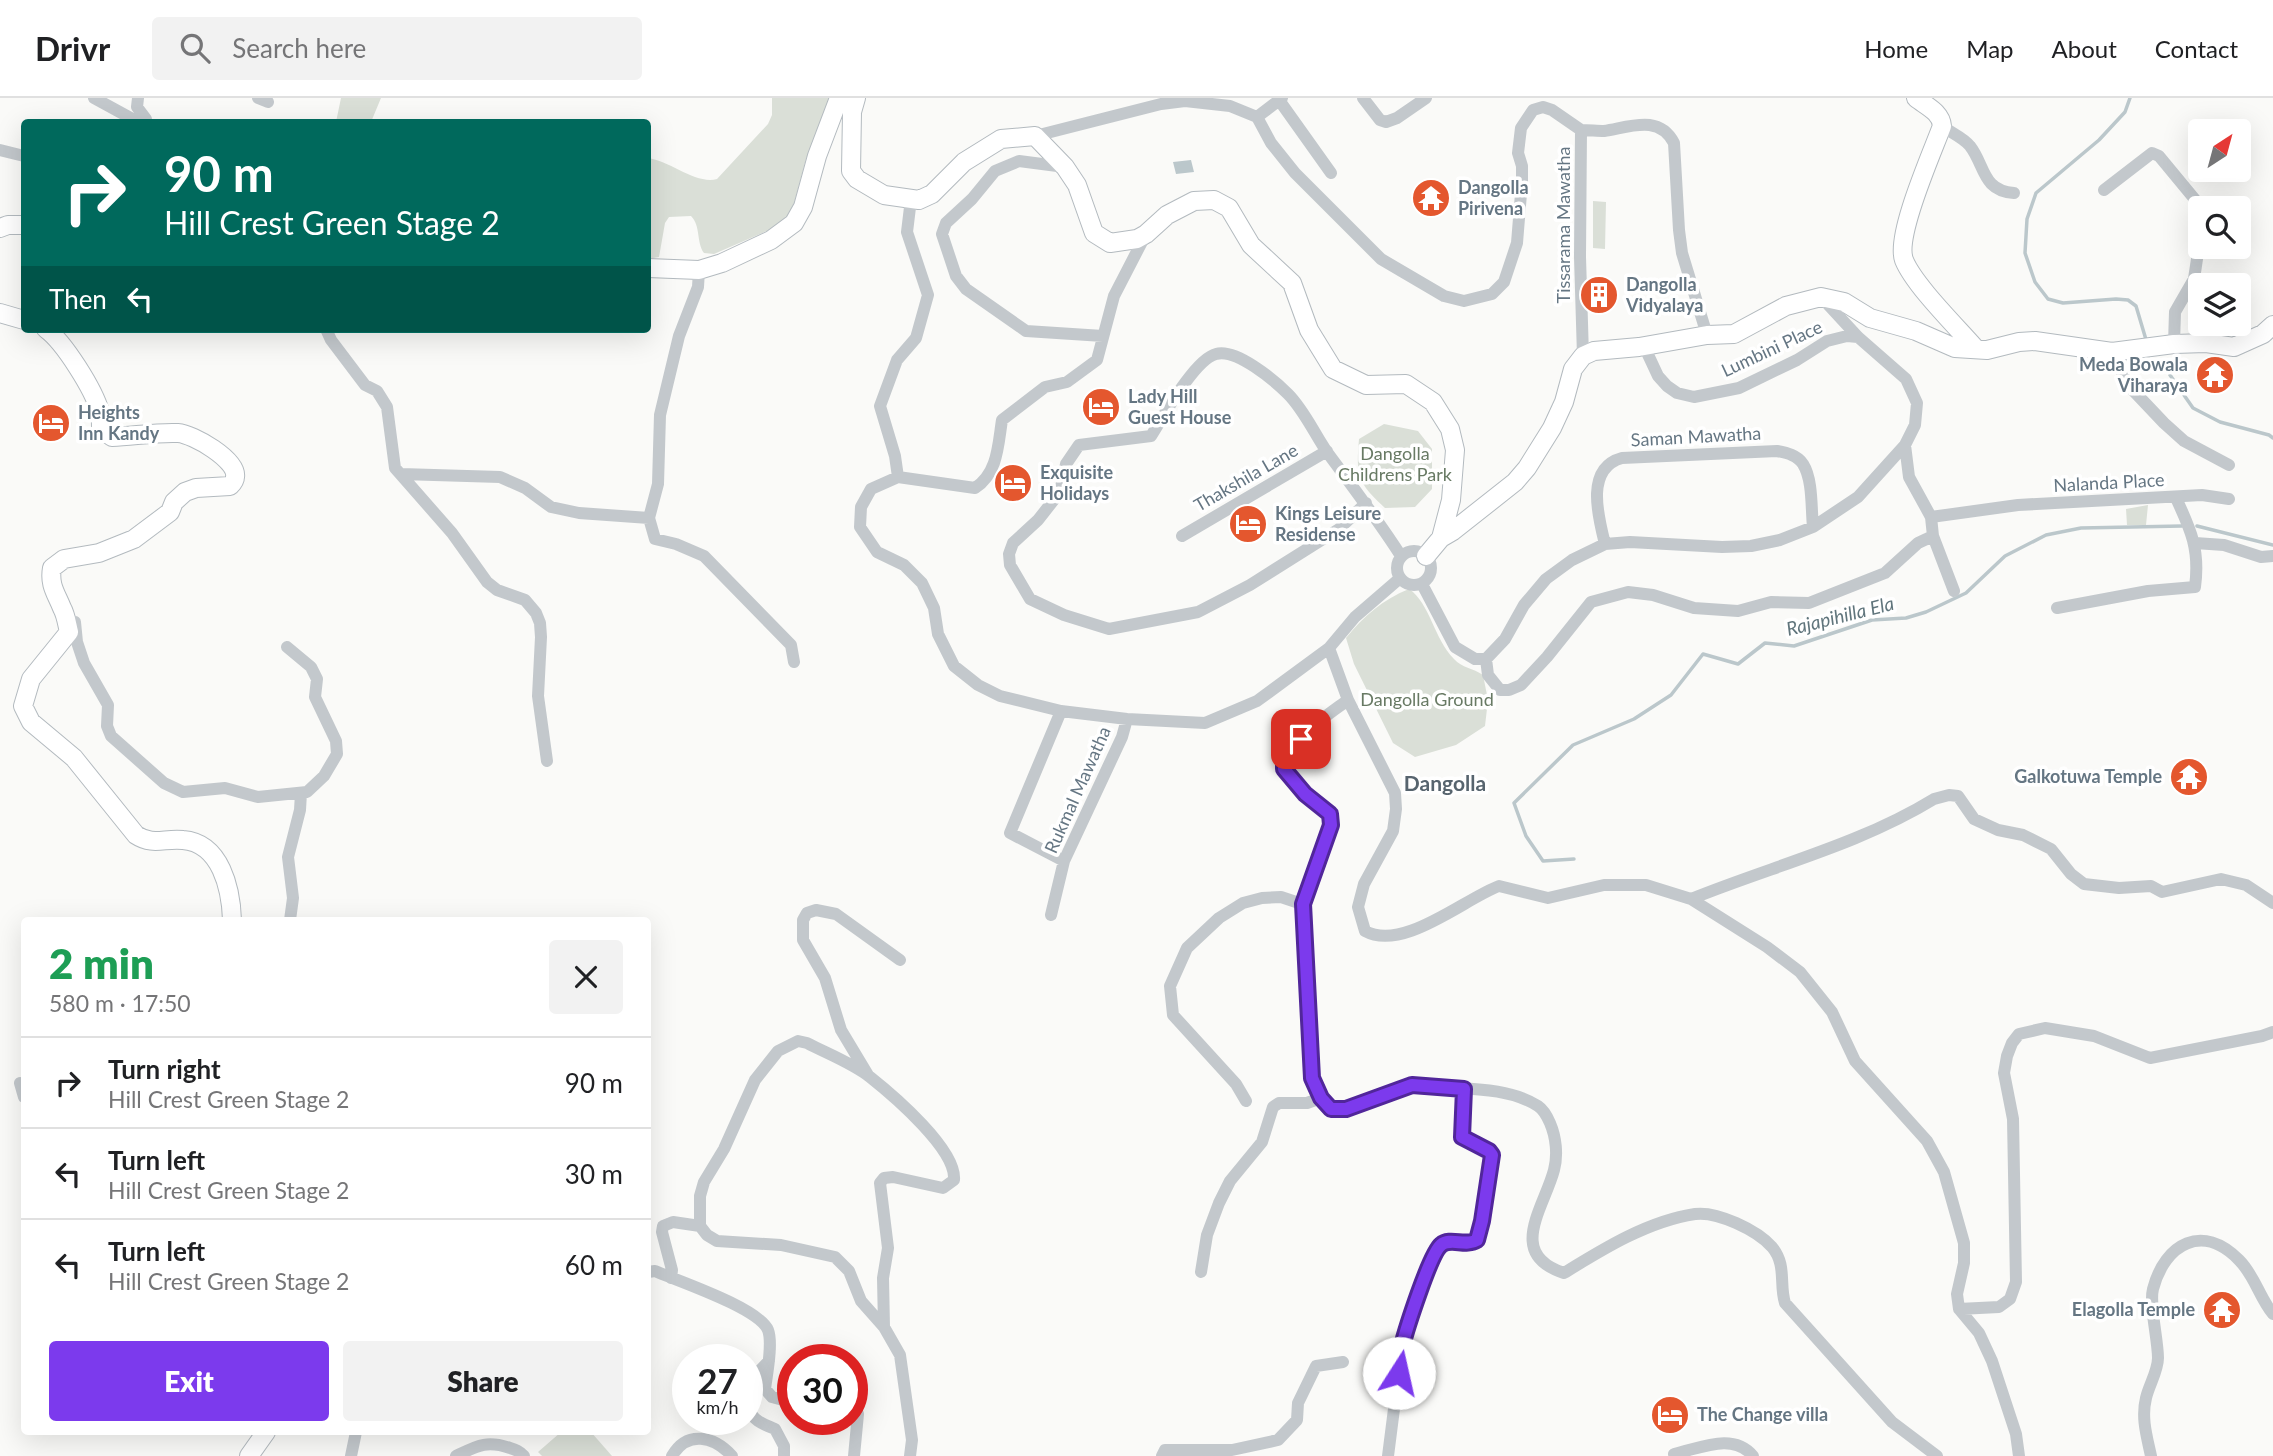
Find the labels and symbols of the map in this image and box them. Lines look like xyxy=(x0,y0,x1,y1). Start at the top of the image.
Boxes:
north arrow xyxy=(2188,119,2250,182)
street label: Tissarama Mawatha xyxy=(1552,147,1574,303)
place label: Dangolla Pirivena xyxy=(1458,176,1529,219)
temple icon: Dangolla Pirivena xyxy=(1410,177,1452,219)
place label: Dangolla Vidyalaya xyxy=(1625,273,1703,316)
building icon: Dangolla Vidyalaya xyxy=(1578,274,1620,316)
street label: Lumbini Place xyxy=(1718,315,1826,381)
place label: Meda Bowala Viharaya xyxy=(2079,353,2188,396)
temple icon: Meda Bowala Viharaya xyxy=(2194,354,2236,396)
place label: Lady Hill Guest House xyxy=(1128,385,1232,428)
hotel icon: Lady Hill Guest House xyxy=(1080,386,1122,428)
place label: Heights Inn Kandy xyxy=(78,401,160,444)
hotel icon: Heights Inn Kandy xyxy=(30,402,72,444)
street label: Saman Mawatha xyxy=(1630,422,1762,450)
street label: Thakshila Lane xyxy=(1190,439,1301,516)
park label: Dangolla Childrens Park xyxy=(1338,442,1453,485)
place label: Exquisite Holidays xyxy=(1040,461,1113,504)
hotel icon: Exquisite Holidays xyxy=(992,462,1034,504)
street label: Nalanda Place xyxy=(2053,468,2165,496)
place label: Kings Leisure Residense xyxy=(1275,502,1381,545)
hotel icon: Kings Leisure Residense xyxy=(1227,503,1269,545)
water label: Rajapihilla Ela xyxy=(1784,591,1896,640)
park label: Dangolla Ground xyxy=(1360,688,1494,710)
pin xyxy=(1271,709,1331,769)
street label: Rukmal Mawatha xyxy=(1039,723,1115,856)
temple icon: Galkotuwa Temple xyxy=(2168,756,2210,798)
place label: Galkotuwa Temple xyxy=(2014,765,2162,787)
district label: Dangolla xyxy=(1404,770,1486,795)
temple icon: Elagolla Temple xyxy=(2201,1289,2243,1331)
place label: Elagolla Temple xyxy=(2072,1298,2195,1320)
position arrow xyxy=(1362,1336,1436,1410)
speed limit sign: 30 xyxy=(777,1344,868,1435)
hotel icon: The Change villa xyxy=(1649,1394,1691,1436)
place label: The Change villa xyxy=(1697,1403,1828,1425)

